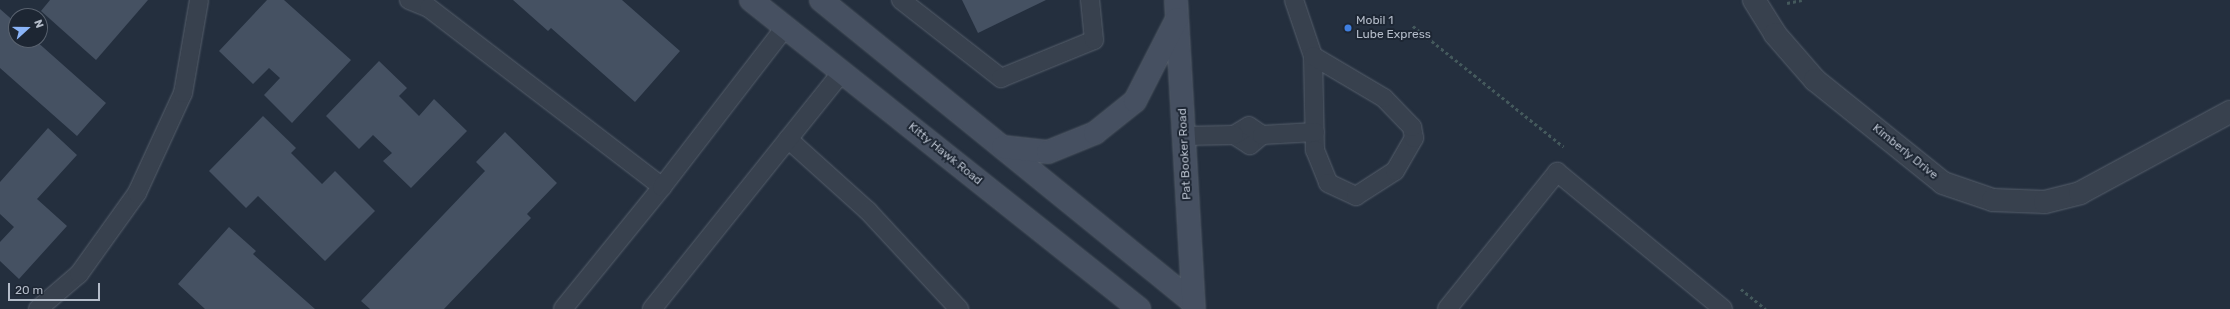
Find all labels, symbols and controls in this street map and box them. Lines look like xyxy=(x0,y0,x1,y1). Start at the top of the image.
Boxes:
north arrow xyxy=(8,8,48,48)
place label: Mobil 1 Lube Express xyxy=(1356,14,1431,42)
text: N xyxy=(31,18,46,30)
marker: Mobil 1 Lube Express xyxy=(1343,23,1353,33)
street label: Pat Booker Road xyxy=(1175,108,1195,200)
street label: Kitty Hawk Road xyxy=(905,120,985,188)
street label: Kimberly Drive xyxy=(1869,121,1941,183)
scale bar xyxy=(10,275,102,301)
text: 20 m xyxy=(15,283,43,297)

